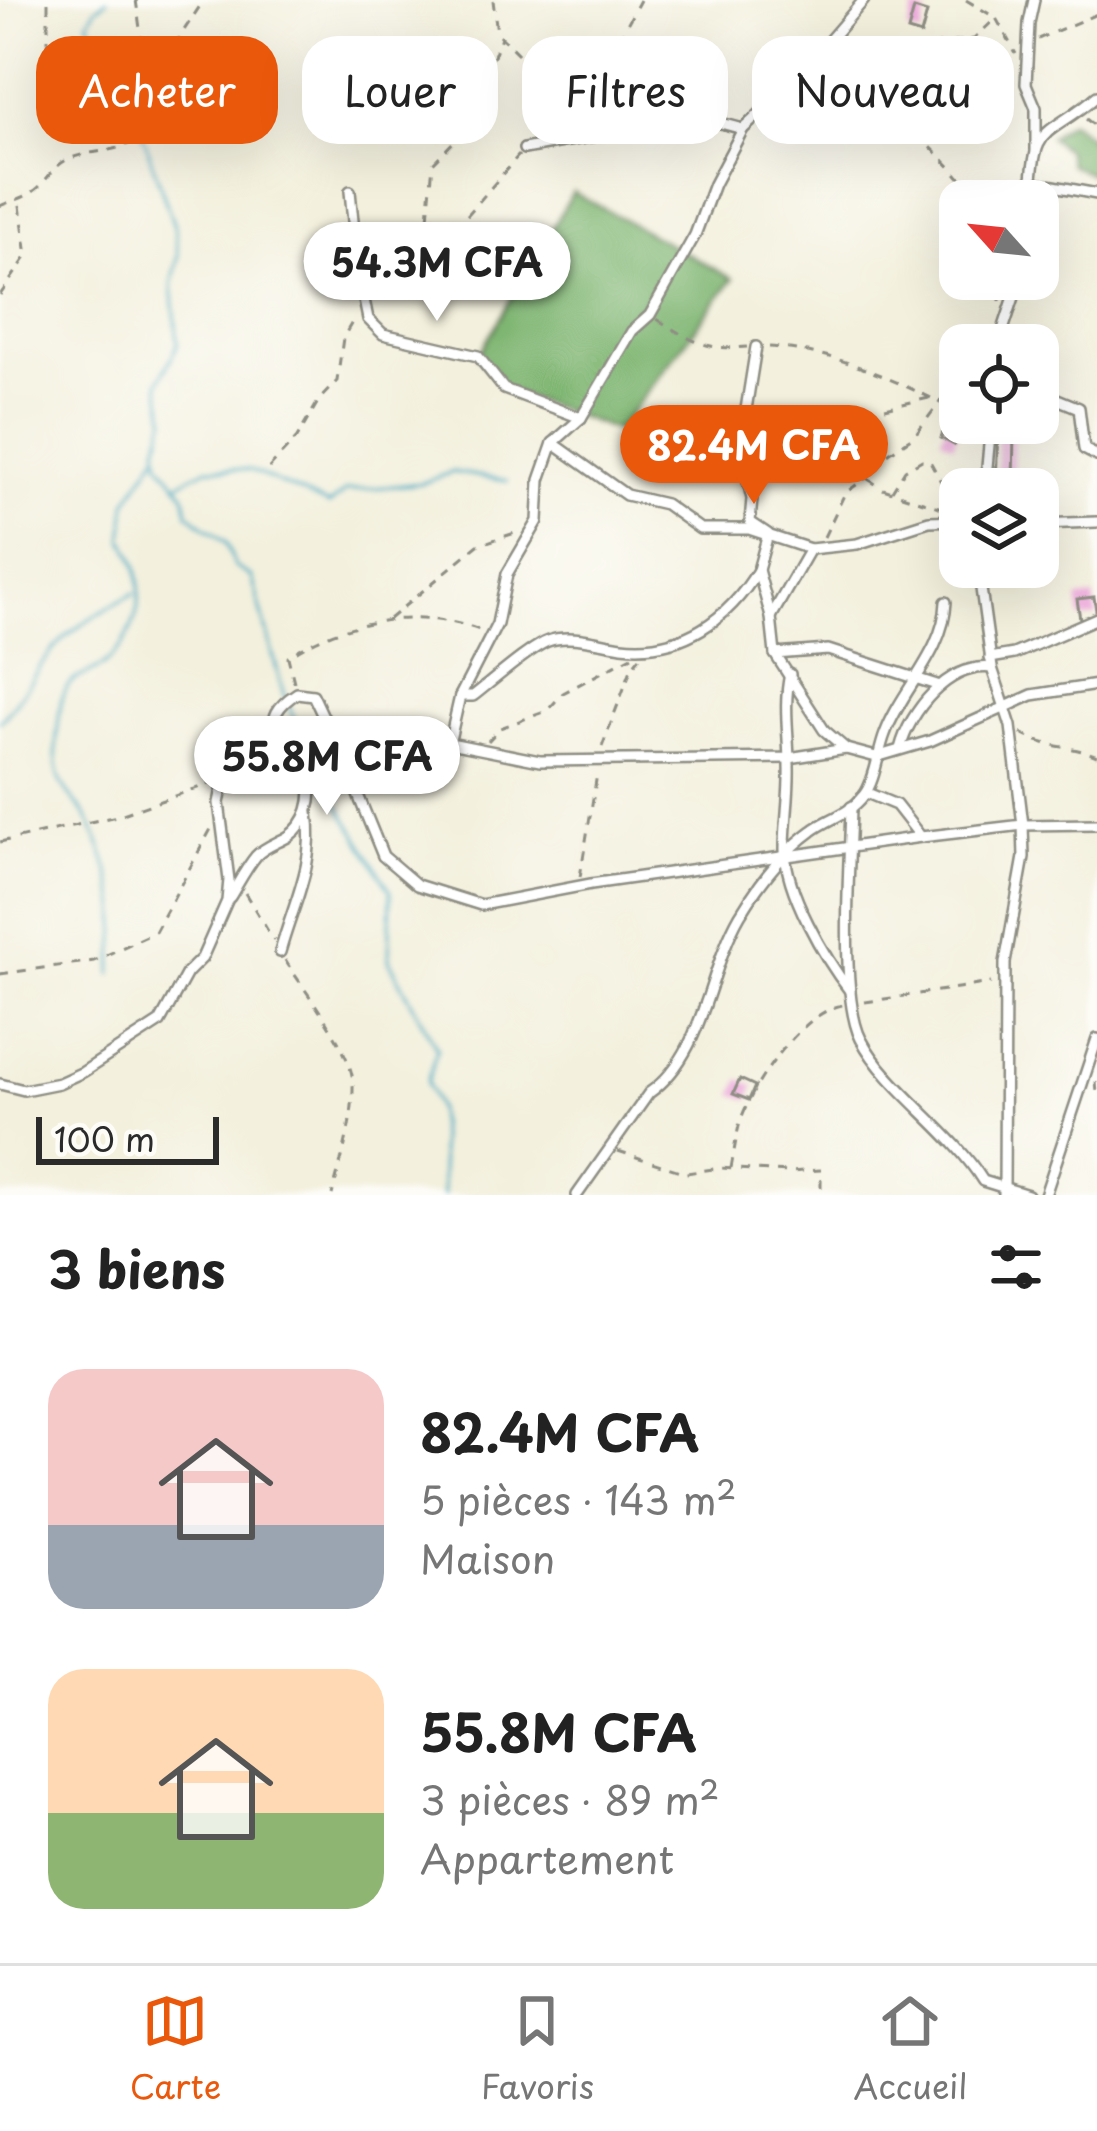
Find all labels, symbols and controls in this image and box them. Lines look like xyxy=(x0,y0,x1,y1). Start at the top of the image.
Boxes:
chip: Acheter xyxy=(36,36,278,144)
chip: Louer xyxy=(302,36,498,144)
chip: Filtres xyxy=(522,36,728,144)
chip: Nouveau xyxy=(752,36,1014,144)
north arrow xyxy=(939,180,1059,300)
map controls xyxy=(939,180,1059,588)
pin: 54.3M CFA xyxy=(300,222,574,324)
text: 54.3M CFA xyxy=(331,231,543,290)
button: locate xyxy=(939,324,1059,444)
pin: 82.4M CFA xyxy=(617,405,891,507)
text: 82.4M CFA xyxy=(647,414,861,473)
button: layers xyxy=(939,468,1059,588)
pin: 55.8M CFA xyxy=(190,716,464,818)
text: 55.8M CFA xyxy=(221,725,433,784)
scale bar xyxy=(36,1111,219,1164)
text: 100 m xyxy=(54,1113,155,1163)
text: 3 biens xyxy=(48,1229,226,1306)
icon: filters xyxy=(983,1234,1049,1300)
text: 82.4M CFA xyxy=(420,1392,700,1469)
icon: home xyxy=(144,1417,288,1561)
text: 5 pièces · 143 m² xyxy=(420,1469,737,1528)
text: Maison xyxy=(420,1528,555,1587)
text: 55.8M CFA xyxy=(420,1692,697,1769)
icon: home xyxy=(144,1717,288,1861)
text: 3 pièces · 89 m² xyxy=(420,1769,720,1828)
text: Appartement xyxy=(420,1828,674,1887)
tab: Carte xyxy=(130,1988,221,2110)
tab: Favoris xyxy=(481,1988,594,2110)
tab: Accueil xyxy=(853,1988,967,2110)

